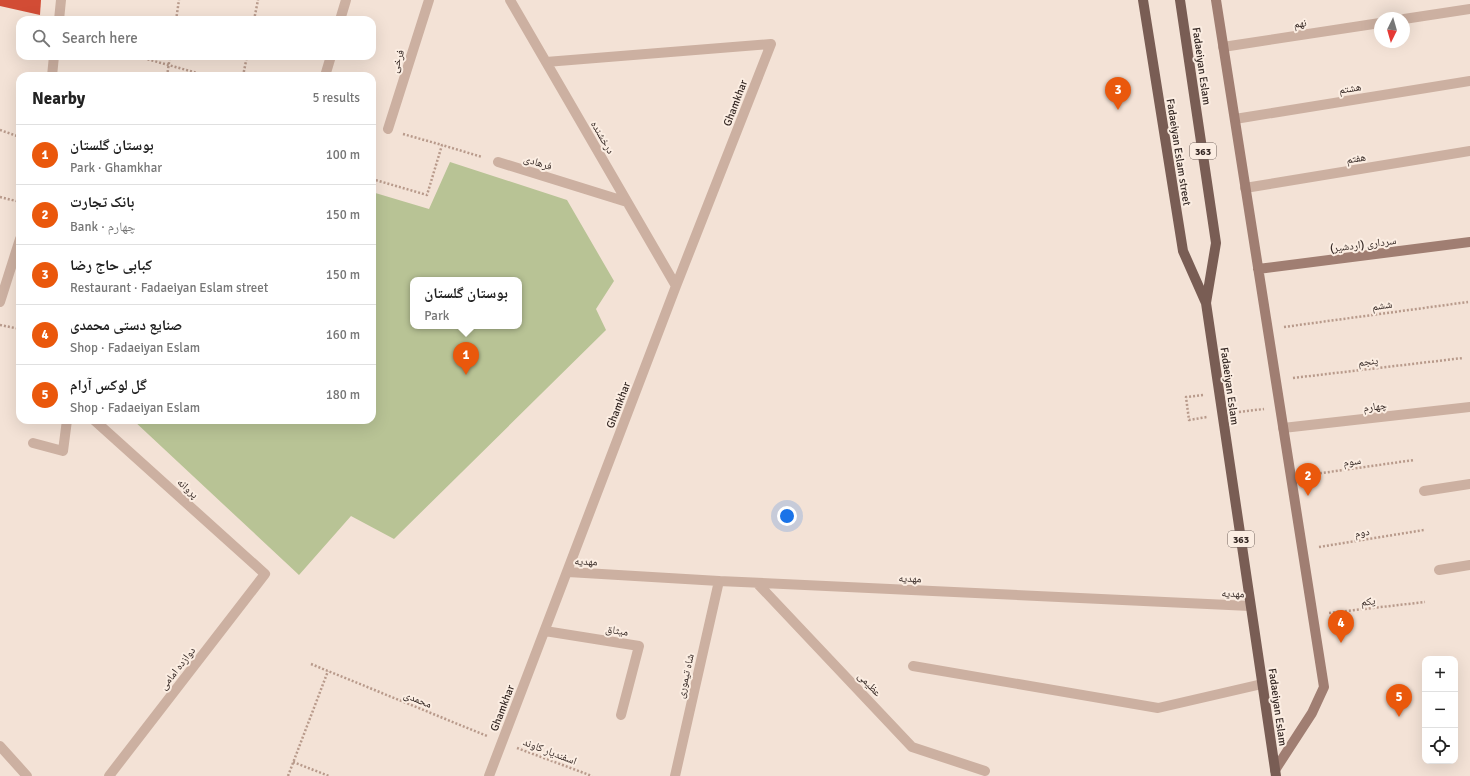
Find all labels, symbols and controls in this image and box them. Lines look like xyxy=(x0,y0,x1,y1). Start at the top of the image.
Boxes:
north arrow xyxy=(1374,12,1410,48)
search box xyxy=(16,16,376,60)
street label: نهم xyxy=(1293,16,1308,32)
street label: Fadaeiyan Eslam xyxy=(1190,26,1213,106)
icon: search xyxy=(30,27,52,49)
text: Search here xyxy=(62,29,138,47)
street label: فرخی xyxy=(388,48,407,74)
pin: 3 xyxy=(1105,77,1131,110)
street label: Ghamkhar xyxy=(721,78,750,128)
street label: هشتم xyxy=(1338,80,1363,98)
text: Nearby xyxy=(32,88,85,109)
text: 5 results xyxy=(312,90,360,106)
street label: Fadaeiyan Eslam street xyxy=(1164,98,1193,207)
street label: درخشنده xyxy=(588,118,617,156)
text: بوستان گلستان xyxy=(70,136,154,154)
road number: 363 xyxy=(1190,143,1216,159)
text: 1 xyxy=(41,147,49,163)
text: 100 m xyxy=(326,147,360,163)
street label: هفتم xyxy=(1345,150,1367,167)
street label: فرهادی xyxy=(522,152,554,173)
text: Park · Ghamkhar xyxy=(70,160,162,176)
text: بانک تجارت xyxy=(70,193,134,211)
text: 2 xyxy=(41,207,49,223)
text: 150 m xyxy=(326,207,360,223)
text: Bank · چهارم xyxy=(70,219,136,235)
street label: سرداری (اردشیر) xyxy=(1329,234,1397,255)
text: کبابی حاج رضا xyxy=(70,256,152,274)
text: 3 xyxy=(41,267,49,283)
text: 150 m xyxy=(326,267,360,283)
popup xyxy=(410,277,522,329)
text: Restaurant · Fadaeiyan Eslam street xyxy=(70,280,268,296)
text: بوستان گلستان xyxy=(424,284,508,302)
street label: ششم xyxy=(1371,298,1393,314)
text: Park xyxy=(424,308,449,324)
text: صنایع دستی محمدی xyxy=(70,316,182,334)
text: 4 xyxy=(41,327,49,343)
text: 160 m xyxy=(326,327,360,343)
text: Shop · Fadaeiyan Eslam xyxy=(70,340,200,356)
pin: 1 xyxy=(453,342,479,375)
street label: Fadaeiyan Eslam xyxy=(1218,346,1241,426)
street label: پنجم xyxy=(1357,354,1379,370)
text: گل لوکس آرام xyxy=(70,376,147,394)
street label: Ghamkhar xyxy=(604,380,633,430)
text: 5 xyxy=(41,387,49,403)
text: 180 m xyxy=(326,387,360,403)
street label: چهارم xyxy=(1363,399,1388,414)
text: Shop · Fadaeiyan Eslam xyxy=(70,400,200,416)
street label: سوم xyxy=(1342,454,1362,469)
pin: 2 xyxy=(1295,463,1321,496)
street label: پروانه xyxy=(174,476,201,501)
your location xyxy=(777,506,797,526)
street label: دوم xyxy=(1354,525,1371,540)
road number: 363 xyxy=(1228,531,1254,547)
street label: مهدیه xyxy=(574,554,598,569)
street label: مهدیه xyxy=(898,571,922,586)
street label: مهدیه xyxy=(1221,586,1245,601)
street label: یکم xyxy=(1360,594,1377,610)
pin: 4 xyxy=(1328,610,1354,643)
street label: میثاق xyxy=(605,622,629,639)
street label: دوازده امامی xyxy=(157,644,198,692)
street label: شاه تیموری xyxy=(674,653,697,700)
map controls xyxy=(1422,656,1458,764)
button: + xyxy=(1422,656,1458,692)
street label: Fadaeiyan Eslam xyxy=(1266,667,1289,747)
street label: عظیمی xyxy=(855,669,884,700)
street label: Ghamkhar xyxy=(488,683,517,733)
pin: 5 xyxy=(1386,684,1412,717)
street label: محمدی xyxy=(402,688,434,711)
button: − xyxy=(1422,692,1458,728)
button: locate xyxy=(1422,728,1458,764)
street label: اسفندیار کاوند xyxy=(521,735,579,768)

